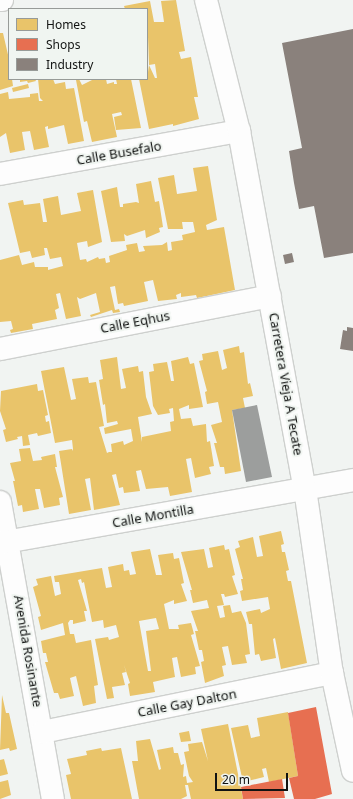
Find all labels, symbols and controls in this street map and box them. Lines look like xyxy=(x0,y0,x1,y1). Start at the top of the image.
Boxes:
legend xyxy=(8,8,148,80)
text: Homes xyxy=(46,16,86,33)
text: Shops xyxy=(46,36,80,53)
text: Industry xyxy=(46,56,93,73)
street label: Calle Busefalo xyxy=(75,138,163,168)
street label: Calle Eqhus xyxy=(99,308,171,336)
street label: Carretera Vieja A Tecate xyxy=(266,311,306,457)
street label: Calle Montilla xyxy=(111,501,195,531)
street label: Avenida Rosinante xyxy=(10,594,46,708)
street label: Calle Gay Dalton xyxy=(136,686,238,720)
scale bar xyxy=(217,765,290,791)
text: 20 m xyxy=(222,771,250,788)

